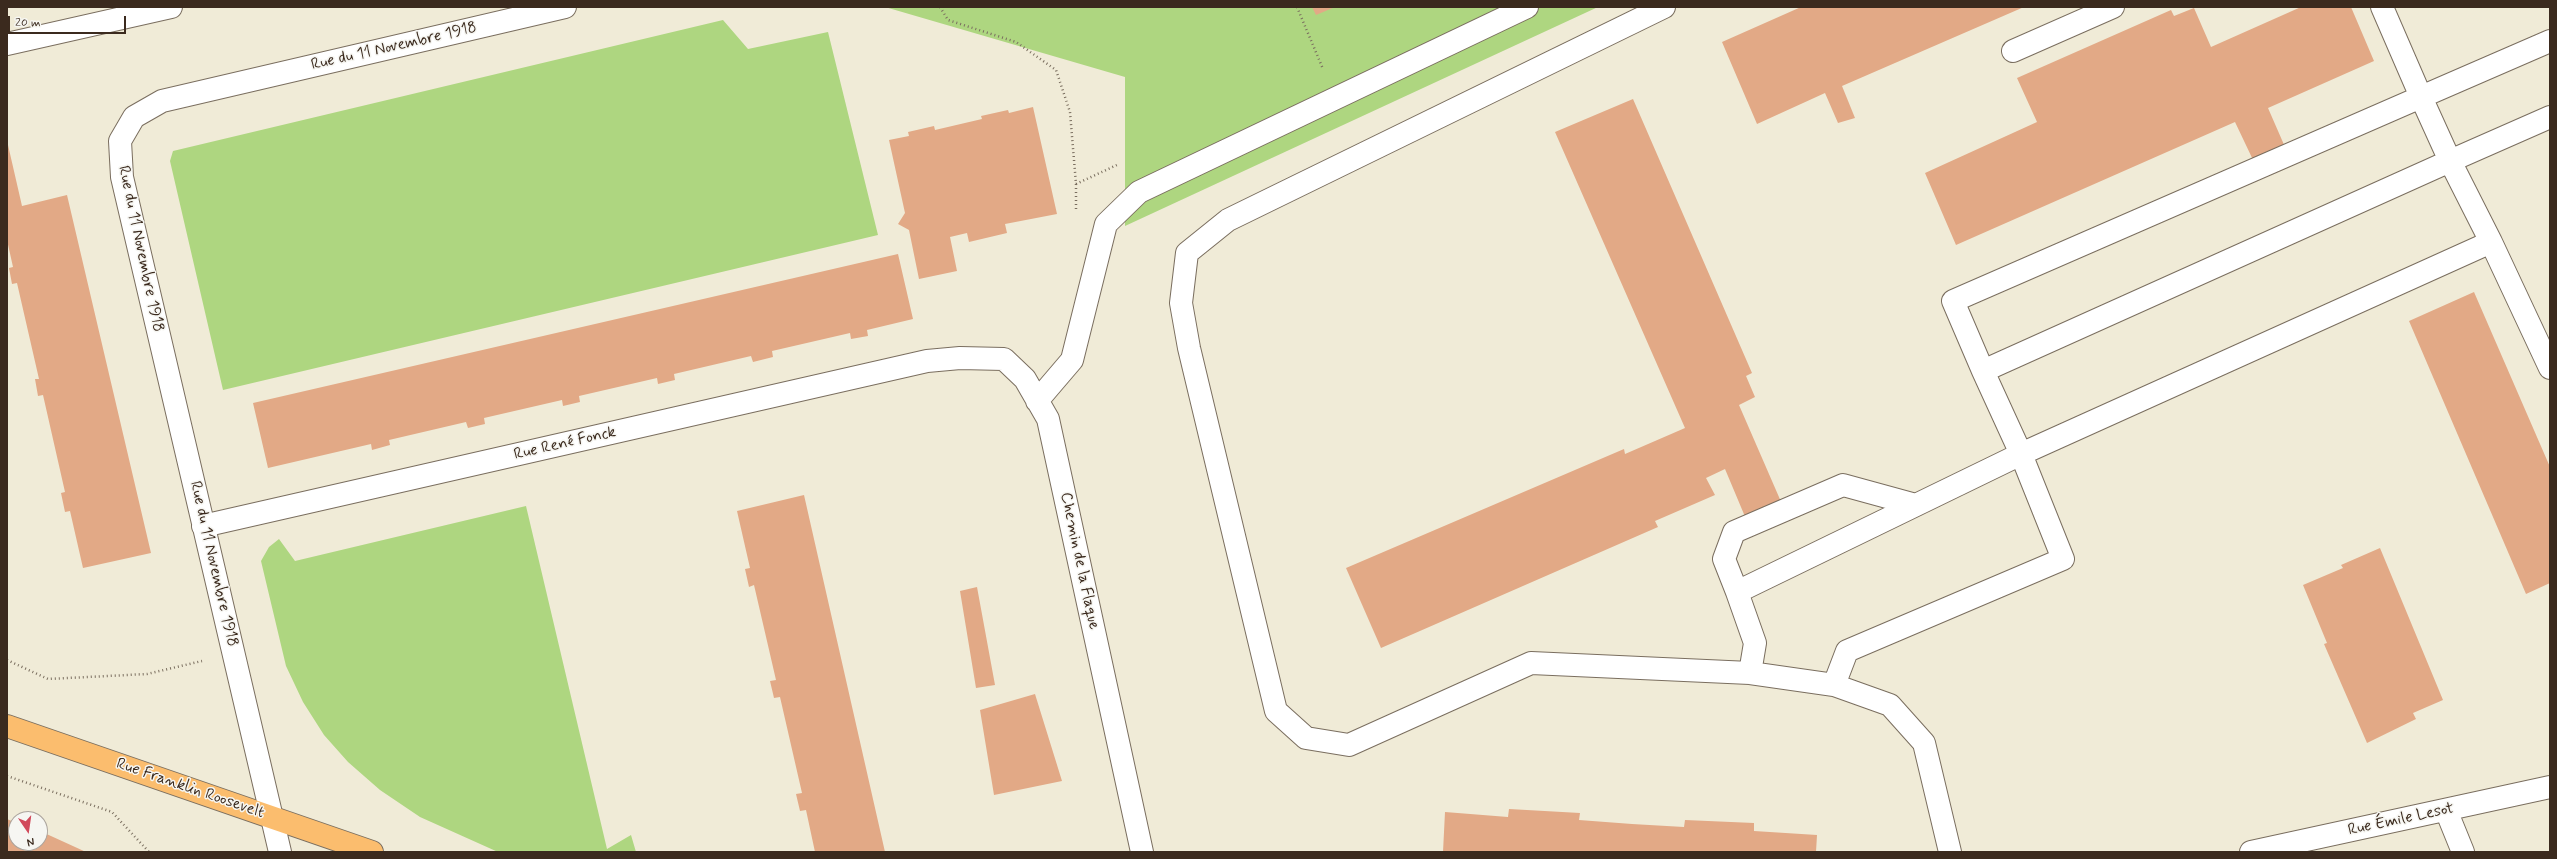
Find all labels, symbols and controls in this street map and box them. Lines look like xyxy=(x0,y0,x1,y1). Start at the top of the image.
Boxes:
scale bar xyxy=(10,8,128,34)
text: 20 m xyxy=(15,15,41,31)
street label: Rue du 11 Novembre 1918 xyxy=(309,19,479,75)
street label: Rue du 11 Novembre 1918 xyxy=(113,164,167,334)
street label: Rue René Fonck xyxy=(512,423,618,465)
street label: Rue du 11 Novembre 1918 xyxy=(185,479,241,649)
street label: Chemin de la Flaque xyxy=(1055,491,1103,631)
street label: Rue Franklin Roosevelt xyxy=(113,755,267,823)
street label: Rue Émile Lesot xyxy=(2346,799,2456,841)
north arrow xyxy=(8,811,48,851)
text: N xyxy=(25,834,36,849)

